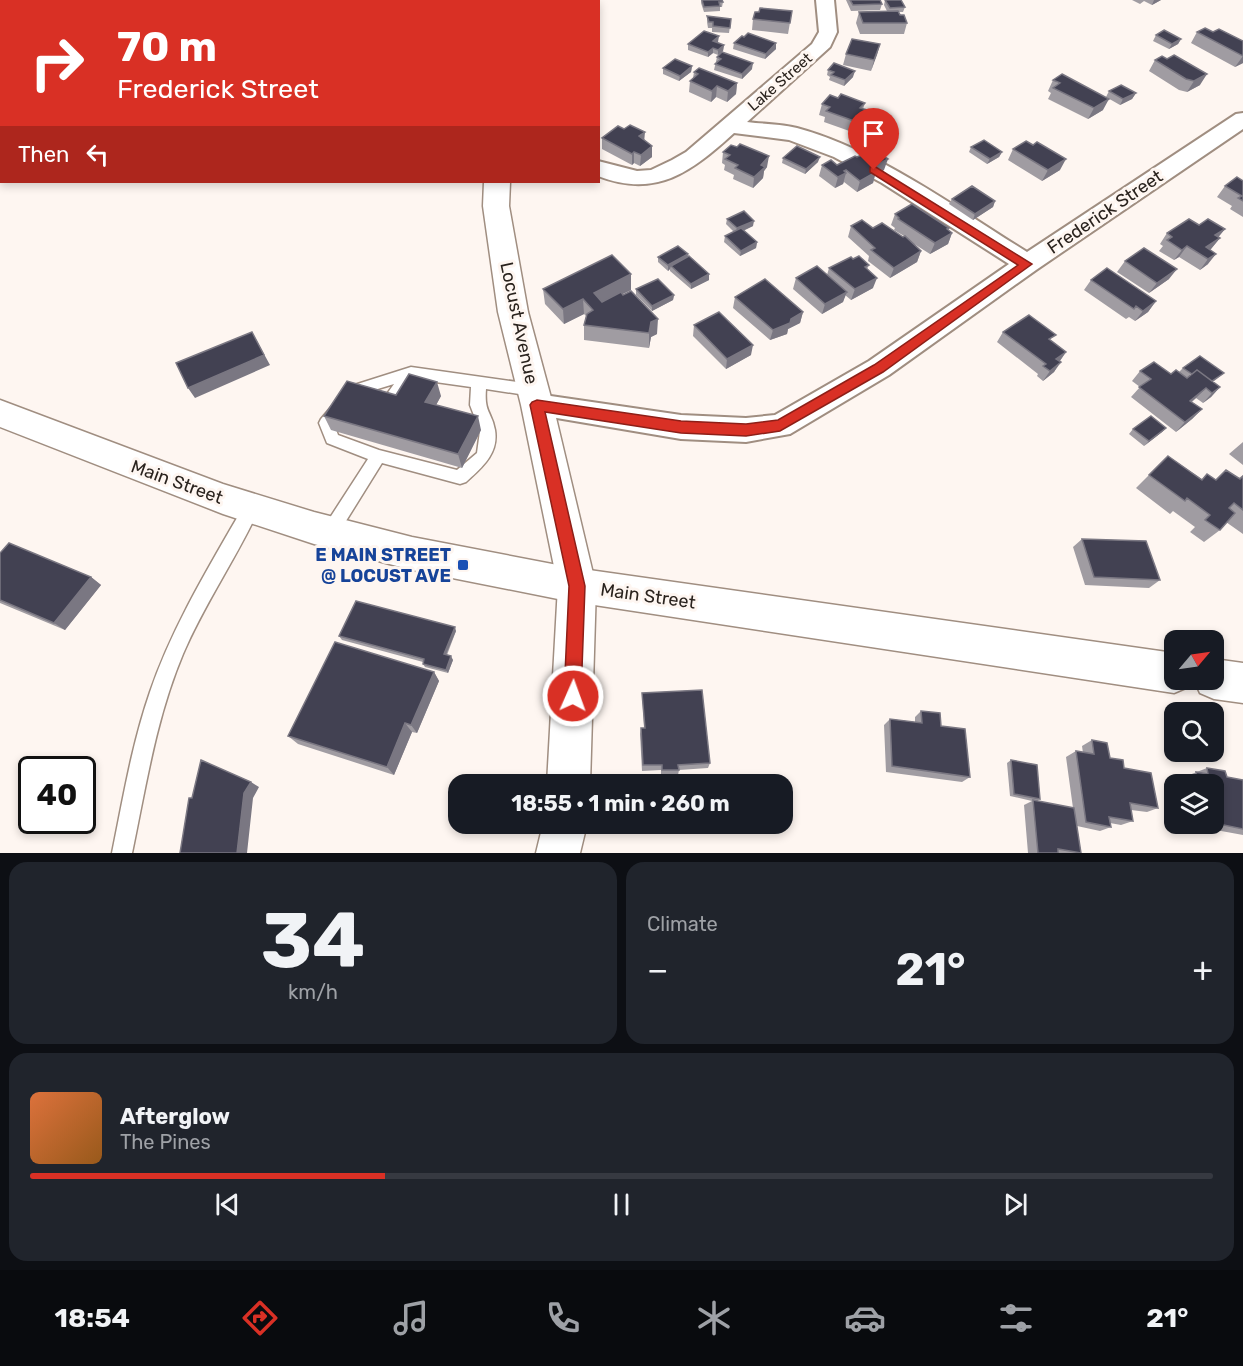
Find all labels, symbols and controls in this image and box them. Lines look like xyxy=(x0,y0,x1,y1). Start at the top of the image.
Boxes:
text: 70 m xyxy=(117,22,217,72)
icon: right xyxy=(18,24,96,102)
street label: Lake Street xyxy=(744,49,816,115)
text: Frederick Street xyxy=(117,73,319,105)
pin xyxy=(848,108,899,170)
icon: arrive xyxy=(857,117,890,150)
icon: left xyxy=(81,138,114,171)
text: Then xyxy=(18,141,69,168)
street label: Frederick Street xyxy=(1043,165,1167,259)
street label: Locust Avenue xyxy=(495,260,543,386)
street label: Main Street xyxy=(128,455,226,509)
place label: E MAIN STREET @ LOCUST AVE xyxy=(315,544,451,587)
marker: E MAIN STREET @ LOCUST AVE xyxy=(456,558,470,572)
street label: Main Street xyxy=(599,578,697,614)
north arrow xyxy=(1164,630,1224,690)
map controls xyxy=(1164,630,1224,834)
position arrow xyxy=(541,664,605,728)
button: search xyxy=(1164,702,1224,762)
speed limit sign: 40 xyxy=(18,756,96,834)
button: layers xyxy=(1164,774,1224,834)
text: 18:55 · 1 min · 260 m xyxy=(511,790,730,817)
text: 34 xyxy=(261,894,365,987)
text: Climate xyxy=(647,912,718,936)
text: 21° xyxy=(895,943,966,996)
text: − xyxy=(647,950,668,989)
text: + xyxy=(1192,950,1213,989)
text: km/h xyxy=(288,980,338,1004)
text: Afterglow xyxy=(120,1103,230,1130)
text: The Pines xyxy=(120,1130,211,1154)
icon: previous xyxy=(211,1188,244,1221)
icon: pause xyxy=(605,1188,638,1221)
icon: next xyxy=(999,1188,1032,1221)
icon: directions xyxy=(239,1297,281,1339)
icon: music xyxy=(390,1297,432,1339)
icon: phone xyxy=(542,1297,584,1339)
icon: climate xyxy=(693,1297,735,1339)
icon: car xyxy=(844,1297,886,1339)
icon: filters xyxy=(995,1297,1037,1339)
text: 18:54 xyxy=(55,1302,130,1334)
text: 21° xyxy=(1146,1302,1188,1334)

